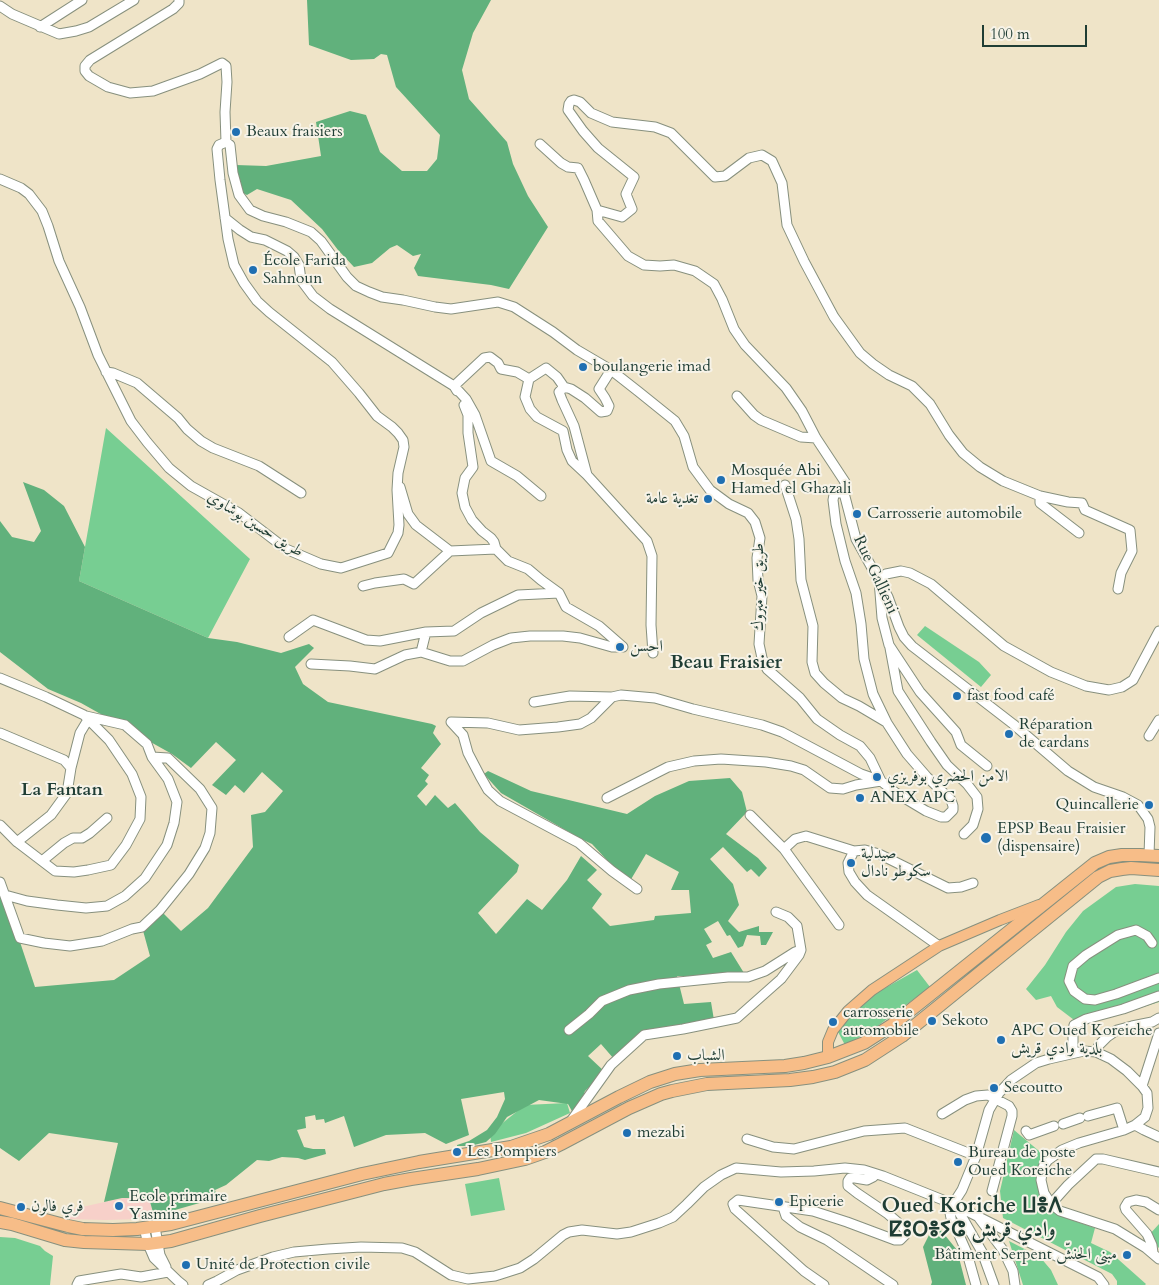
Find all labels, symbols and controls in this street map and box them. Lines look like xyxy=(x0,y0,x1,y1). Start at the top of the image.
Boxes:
scale bar xyxy=(984,15,1089,47)
text: 100 m xyxy=(990,24,1030,44)
place label: Beaux fraisiers xyxy=(246,122,343,142)
marker: Beaux fraisiers xyxy=(230,126,242,138)
place label: École Farida Sahnoun xyxy=(263,251,346,289)
marker: École Farida Sahnoun xyxy=(247,264,259,276)
place label: boulangerie imad xyxy=(593,357,711,377)
marker: boulangerie imad xyxy=(577,361,589,373)
place label: Mosquée Abi Hamed el Ghazali xyxy=(731,461,852,499)
marker: Mosquée Abi Hamed el Ghazali xyxy=(715,474,727,486)
street label: طريق حسين بوشاوي xyxy=(203,488,307,562)
place label: تغدية عامة xyxy=(646,489,698,509)
marker: تغدية عامة xyxy=(702,493,714,505)
place label: Carrosserie automobile xyxy=(867,504,1022,524)
marker: Carrosserie automobile xyxy=(851,508,863,520)
street label: Rue Gallieni xyxy=(848,533,902,617)
street label: طريق خير مبروك xyxy=(749,543,769,631)
place label: احسن xyxy=(630,637,663,657)
marker: احسن xyxy=(614,641,626,653)
district label: Beau Fraisier xyxy=(670,653,782,675)
place label: fast food café xyxy=(967,686,1055,706)
marker: fast food café xyxy=(951,690,963,702)
place label: Réparation de cardans xyxy=(1019,715,1093,753)
marker: Réparation de cardans xyxy=(1003,728,1015,740)
place label: الامن الحضري بوفريزي xyxy=(887,767,1008,787)
marker: الامن الحضري بوفريزي xyxy=(871,771,883,783)
district label: La Fantan xyxy=(21,780,103,802)
place label: ANEX APC xyxy=(870,788,955,808)
marker: ANEX APC xyxy=(854,792,866,804)
place label: Quincallerie xyxy=(1056,795,1139,815)
marker: Quincallerie xyxy=(1143,799,1155,811)
place label: EPSP Beau Fraisier (dispensaire) xyxy=(997,819,1126,857)
marker: EPSP Beau Fraisier (dispensaire) xyxy=(979,831,993,845)
place label: صيدلية سكوطو نادال xyxy=(861,844,931,882)
marker: صيدلية سكوطو نادال xyxy=(845,857,857,869)
place label: carrosserie automobile xyxy=(843,1003,919,1041)
place label: Sekoto xyxy=(942,1011,988,1031)
marker: Sekoto xyxy=(926,1015,938,1027)
marker: carrosserie automobile xyxy=(827,1016,839,1028)
place label: APC Oued Koreiche بلدية وادي قريش xyxy=(1011,1021,1153,1059)
marker: APC Oued Koreiche بلدية وادي قريش xyxy=(995,1034,1007,1046)
place label: الشباب xyxy=(687,1046,725,1066)
marker: الشباب xyxy=(671,1050,683,1062)
place label: Secoutto xyxy=(1004,1078,1063,1098)
marker: Secoutto xyxy=(988,1082,1000,1094)
place label: mezabi xyxy=(637,1123,685,1143)
marker: mezabi xyxy=(621,1127,633,1139)
place label: Les Pompiers xyxy=(467,1142,557,1162)
place label: Bureau de poste Oued Koreiche xyxy=(968,1143,1076,1181)
marker: Les Pompiers xyxy=(451,1146,463,1158)
marker: Bureau de poste Oued Koreiche xyxy=(952,1156,964,1168)
place label: Ecole primaire Yasmine xyxy=(129,1187,227,1225)
place label: Epicerie xyxy=(789,1192,844,1212)
district label: Oued Koriche ⵡⴻⴷ ⵇⵓⵔⴻⵢⵛ وادي قريش xyxy=(881,1194,1063,1244)
marker: Epicerie xyxy=(773,1196,785,1208)
place label: فري فالون xyxy=(31,1197,84,1217)
marker: Ecole primaire Yasmine xyxy=(113,1200,125,1212)
marker: فري فالون xyxy=(15,1201,27,1213)
place label: Bâtiment Serpent مبنى الحنشّ xyxy=(934,1245,1117,1265)
marker: Bâtiment Serpent مبنى الحنشّ xyxy=(1121,1249,1133,1261)
place label: Unité de Protection civile xyxy=(196,1255,370,1275)
marker: Unité de Protection civile xyxy=(180,1259,192,1271)

